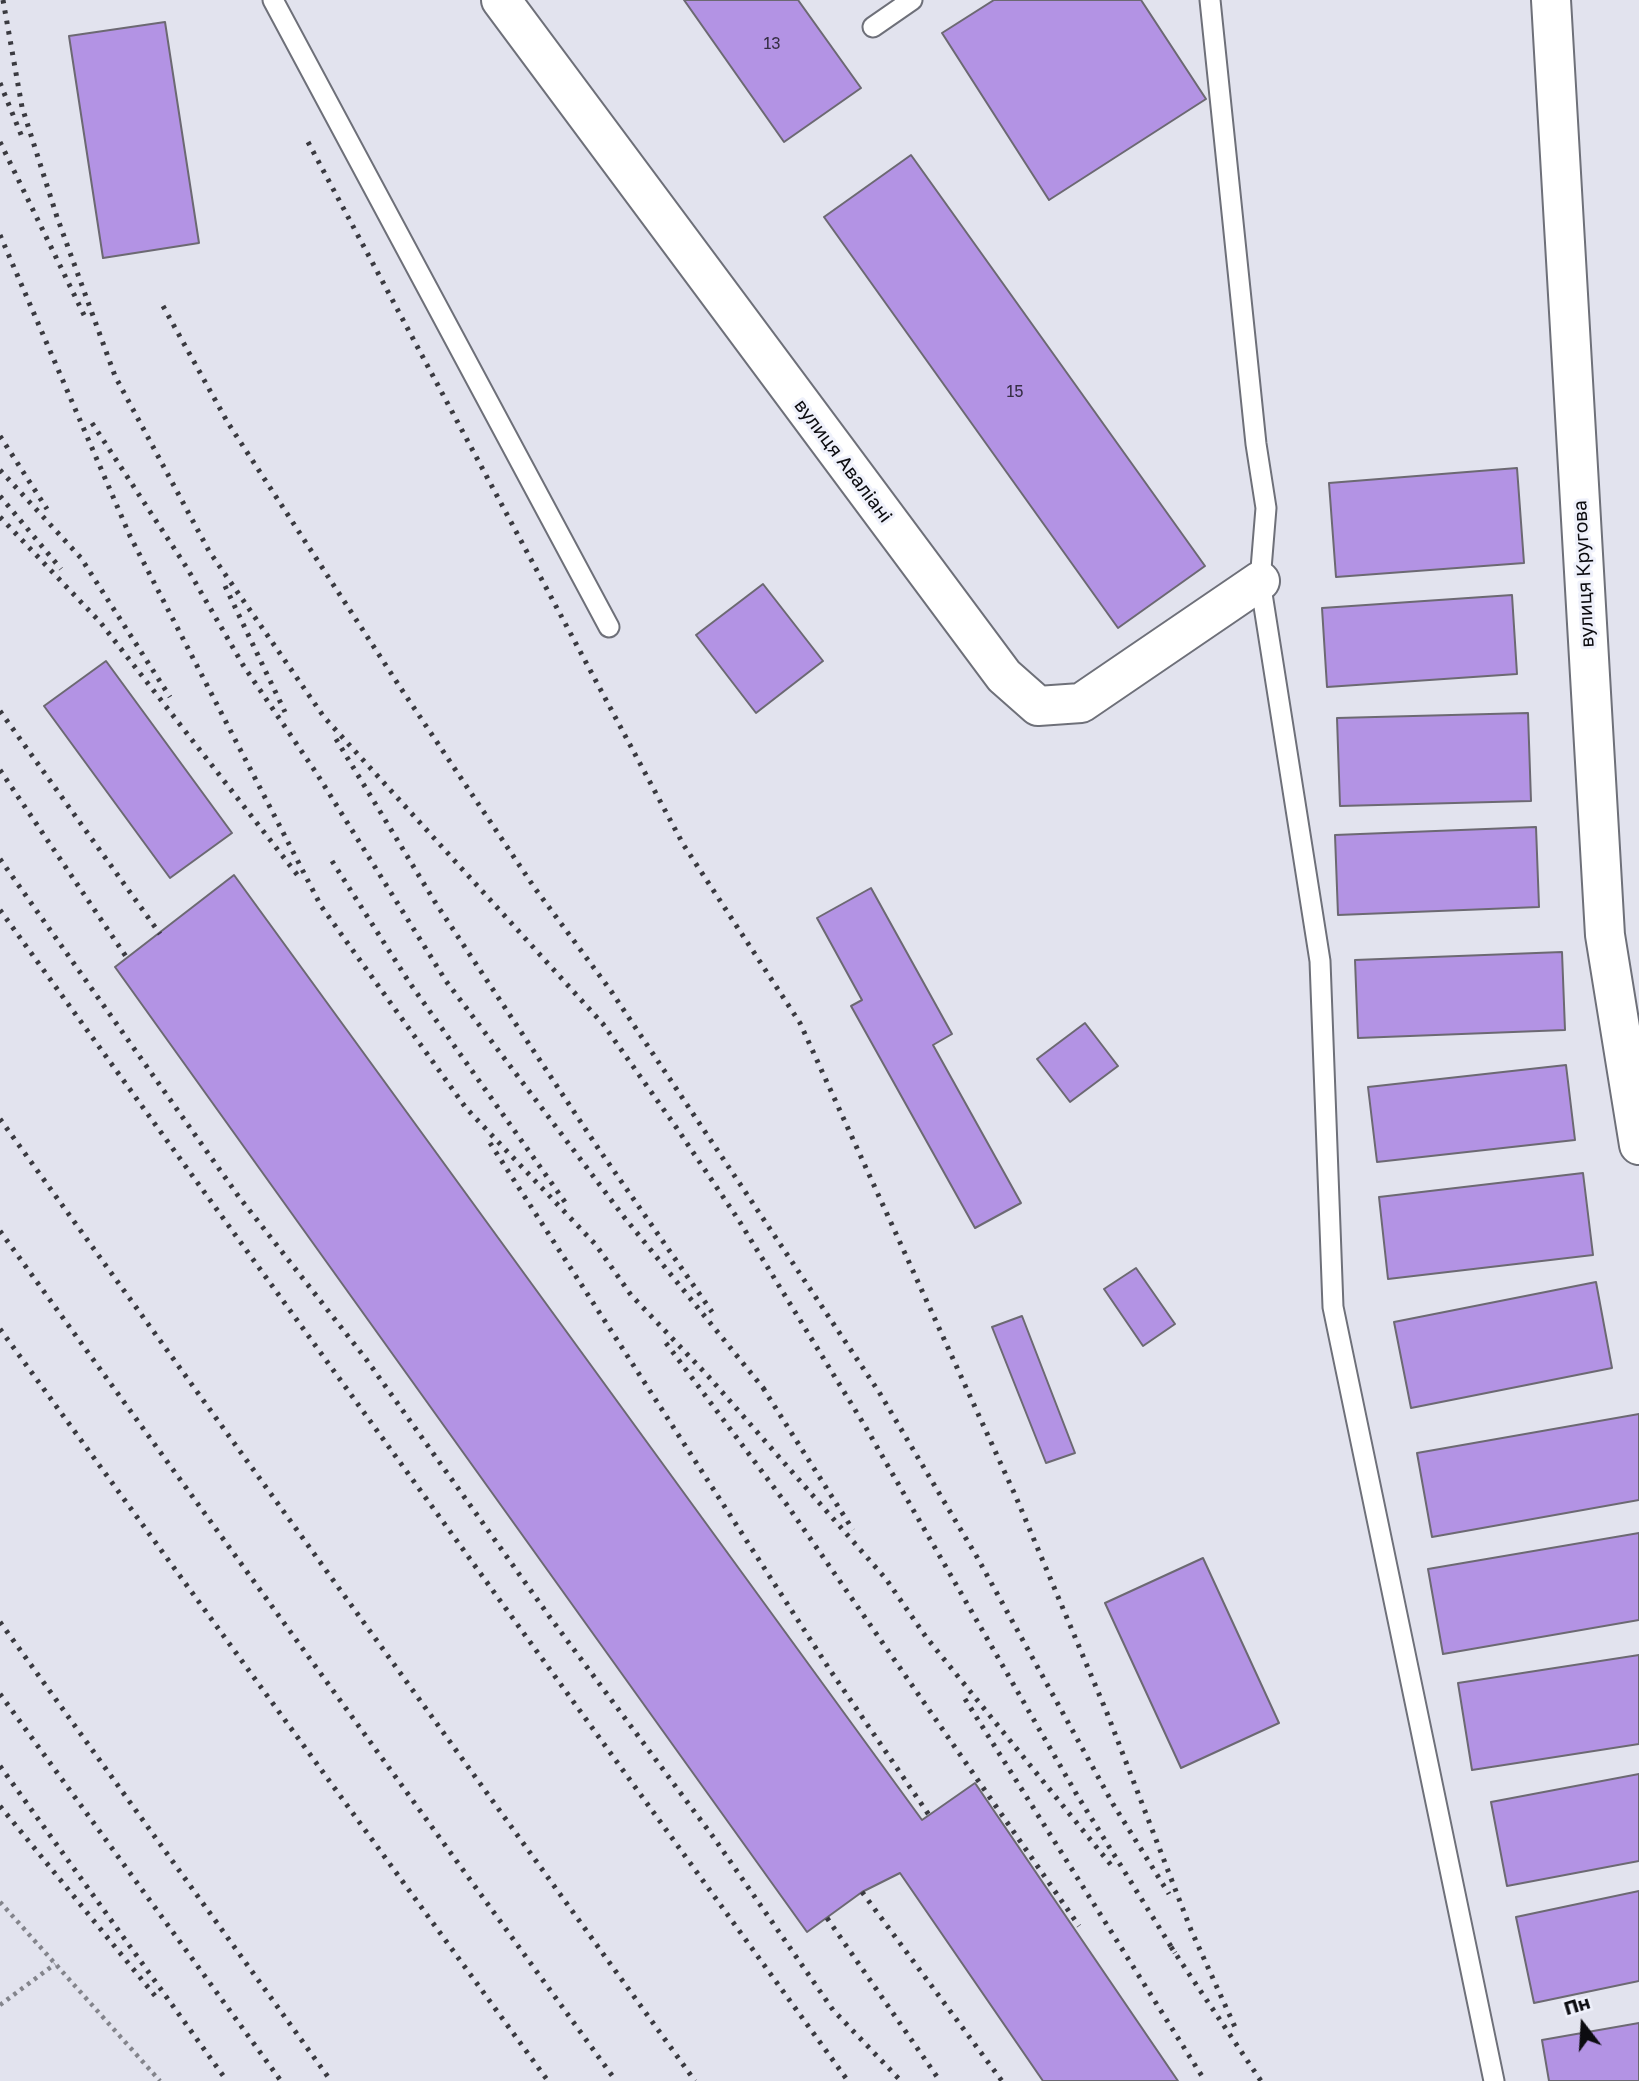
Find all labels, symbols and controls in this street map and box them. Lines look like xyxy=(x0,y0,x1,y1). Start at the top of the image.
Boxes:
house number: 13 xyxy=(763,34,781,54)
house number: 15 xyxy=(1006,382,1024,402)
street label: вулиця Аваліані xyxy=(789,395,897,527)
street label: вулиця Кругова xyxy=(1569,500,1599,648)
north arrow xyxy=(1548,1990,1618,2060)
text: Пн xyxy=(1561,1990,1592,2019)

